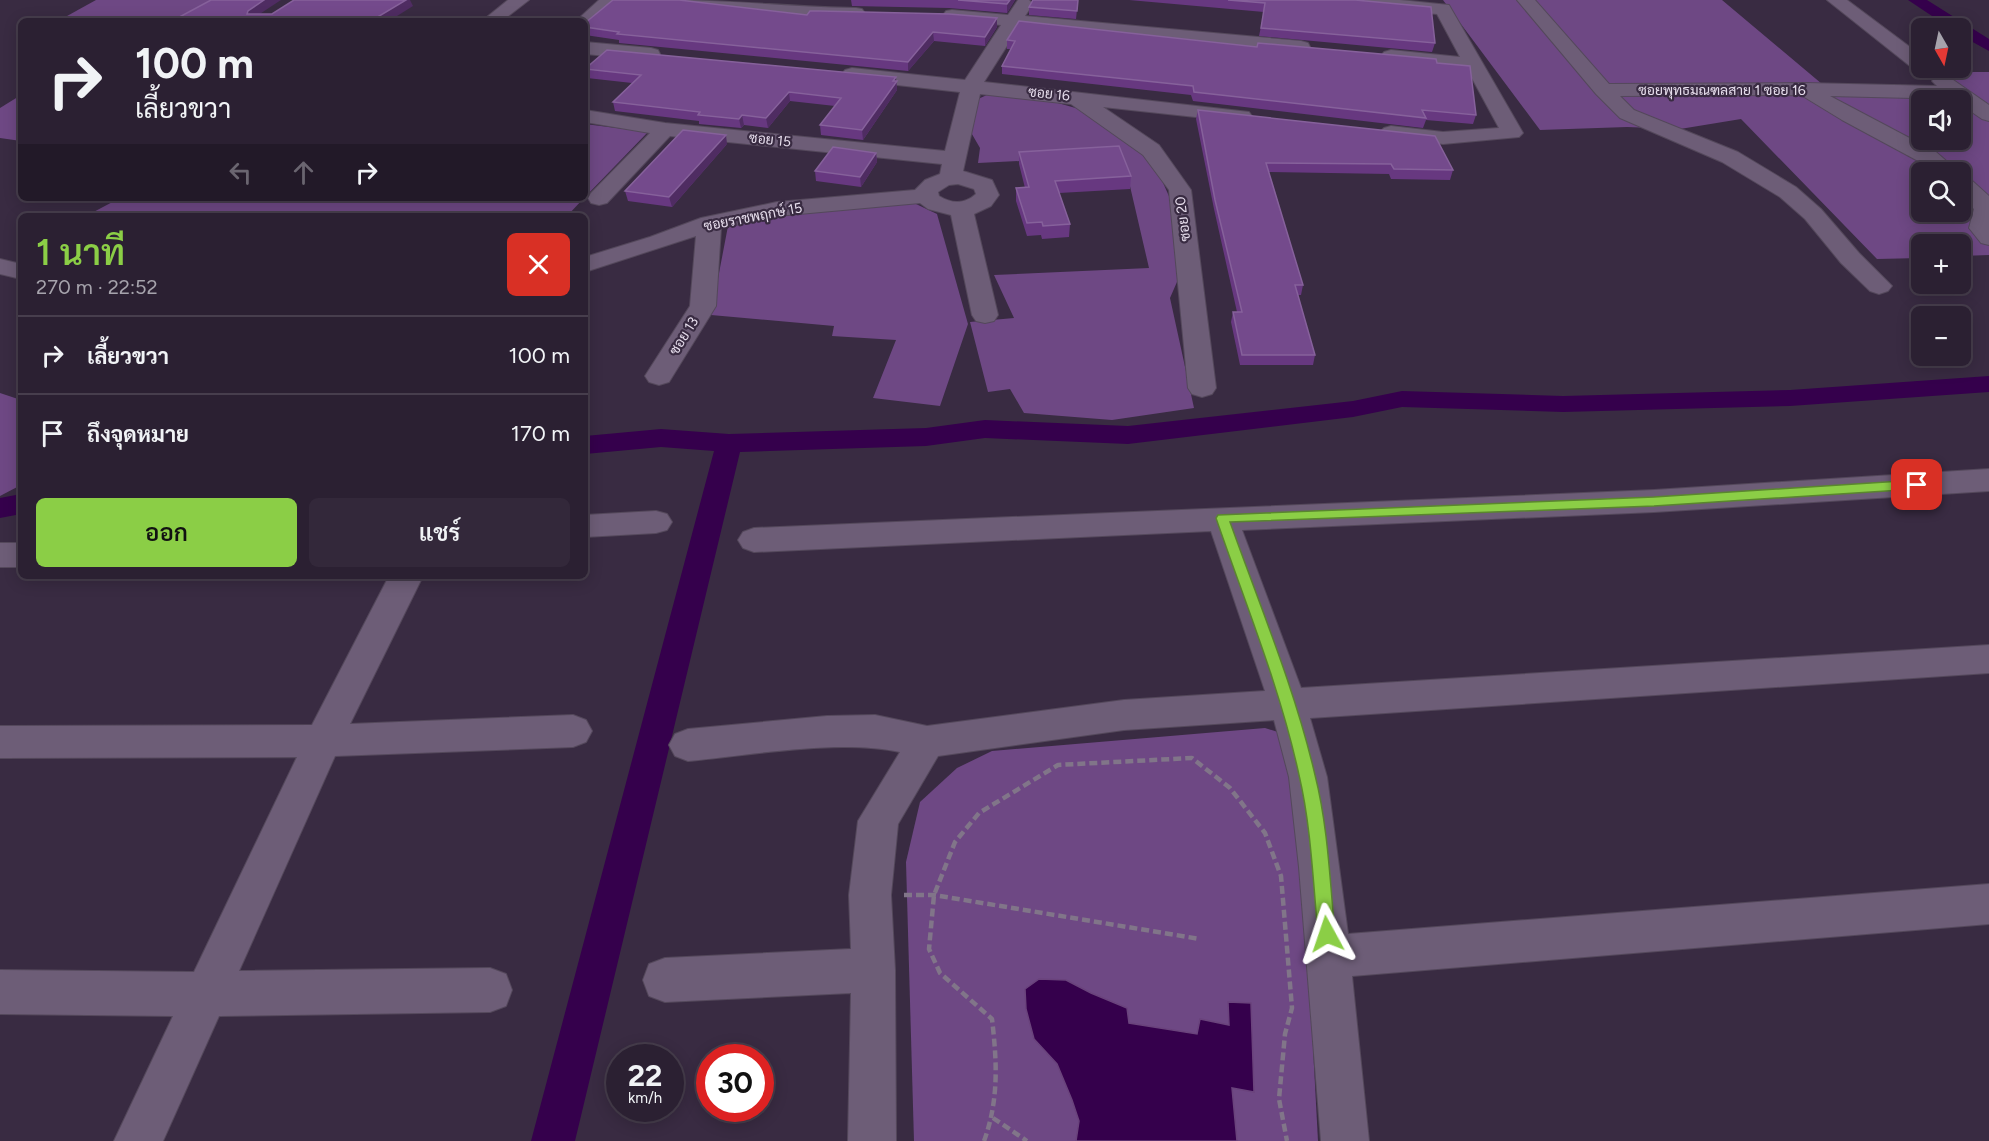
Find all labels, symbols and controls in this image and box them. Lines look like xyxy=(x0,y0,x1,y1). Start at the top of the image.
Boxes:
north arrow xyxy=(1911,18,1971,78)
map controls xyxy=(1911,18,1971,366)
text: 100 m xyxy=(135,38,254,89)
icon: right xyxy=(36,42,114,120)
street label: ซอยพุทธมณฑลสาย 1 ซอย 16 xyxy=(1638,82,1806,100)
street label: ซอย 16 xyxy=(1027,83,1071,105)
button: sound xyxy=(1911,90,1971,150)
text: เลี้ยวขวา xyxy=(135,92,231,125)
street label: ซอย 15 xyxy=(748,129,792,151)
icon: left xyxy=(224,156,257,189)
icon: ahead xyxy=(287,156,320,189)
icon: right xyxy=(350,156,383,189)
button: search xyxy=(1911,162,1971,222)
street label: ซอย 20 xyxy=(1172,196,1194,242)
street label: ซอยราชพฤกษ์ 15 xyxy=(702,198,804,235)
text: 1 นาที xyxy=(36,231,125,274)
button: close xyxy=(507,233,570,296)
button: + xyxy=(1911,234,1971,294)
text: 270 m · 22:52 xyxy=(36,275,158,299)
button: − xyxy=(1911,306,1971,366)
street label: ซอย 13 xyxy=(666,314,702,358)
icon: right xyxy=(36,339,69,372)
text: 100 m xyxy=(509,342,570,369)
text: เลี้ยวขวา xyxy=(87,343,169,370)
icon: arrive xyxy=(36,417,69,450)
text: 170 m xyxy=(511,420,570,447)
text: ถึงจุดหมาย xyxy=(87,421,189,448)
pin xyxy=(1891,459,1942,510)
icon: arrive xyxy=(1900,468,1933,501)
button: ออก xyxy=(36,498,297,567)
button: แชร์ xyxy=(309,498,570,567)
position arrow xyxy=(1295,902,1359,966)
speed limit sign: 30 xyxy=(696,1044,774,1122)
text: 22 xyxy=(628,1057,662,1094)
text: km/h xyxy=(628,1089,662,1107)

